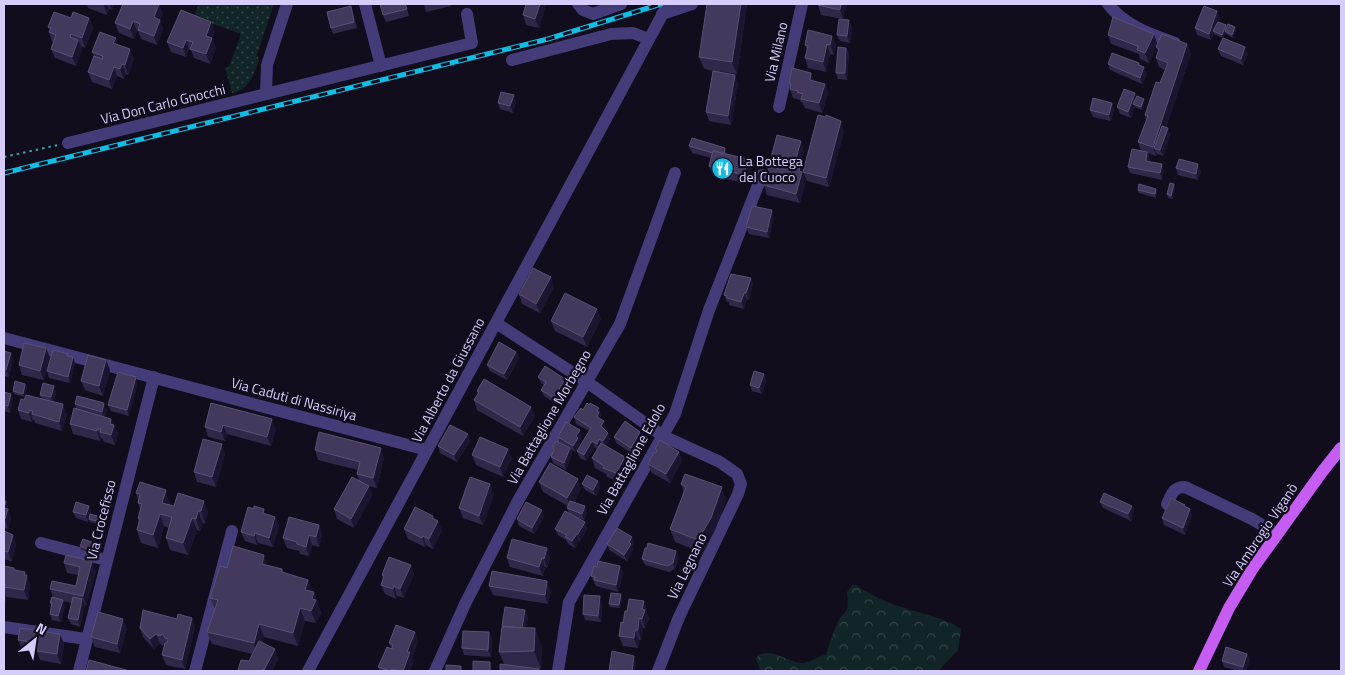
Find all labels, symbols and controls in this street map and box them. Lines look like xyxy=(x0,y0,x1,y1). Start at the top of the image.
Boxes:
street label: Via Milano xyxy=(758,20,793,84)
street label: Via Don Carlo Gnocchi xyxy=(98,78,227,129)
place label: La Bottega del Cuoco xyxy=(739,150,803,187)
restaurant icon: La Bottega del Cuoco xyxy=(711,157,735,181)
street label: Via Alberto da Giussano xyxy=(406,313,489,446)
street label: Via Battaglione Morbegno xyxy=(501,345,596,488)
street label: Via Caduti di Nassiriya xyxy=(229,372,359,425)
street label: Via Battaglione Edolo xyxy=(591,399,670,519)
street label: Via Crocefisso xyxy=(80,477,121,562)
street label: Via Ambrogio Viganò xyxy=(1217,478,1302,591)
street label: Via Legnano xyxy=(661,529,712,603)
north arrow xyxy=(10,615,60,665)
text: N xyxy=(32,617,51,640)

